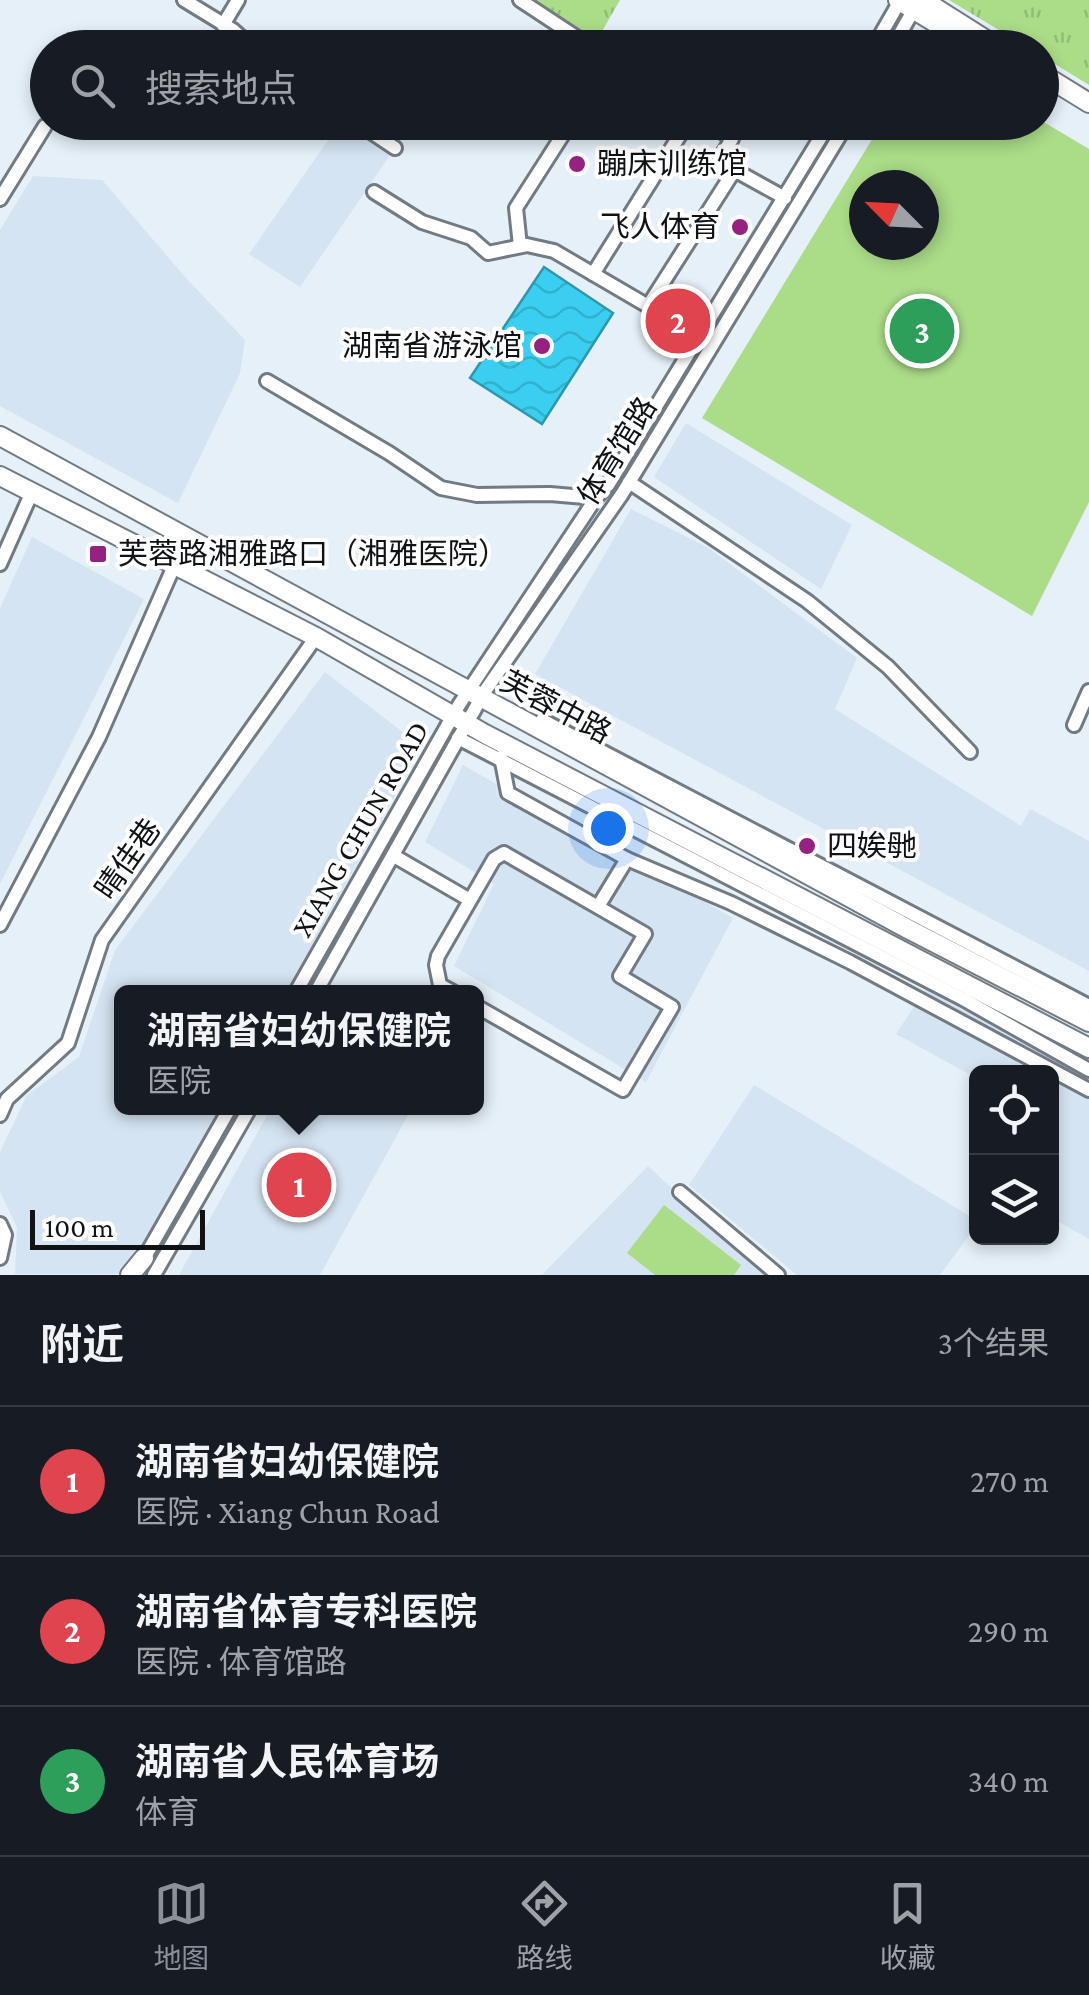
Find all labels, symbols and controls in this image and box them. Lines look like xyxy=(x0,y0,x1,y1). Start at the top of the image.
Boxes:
search box xyxy=(30,30,1059,140)
icon: search xyxy=(65,58,120,113)
text: 搜索地点 xyxy=(145,68,297,110)
place label: 蹦床训练馆 xyxy=(597,147,747,180)
marker: 蹦床训练馆 xyxy=(566,153,588,175)
north arrow xyxy=(849,170,939,260)
place label: 飞人体育 xyxy=(600,210,720,243)
marker: 飞人体育 xyxy=(729,216,751,238)
pin: 2 xyxy=(646,284,710,358)
pin: 3 xyxy=(890,294,954,368)
place label: 湖南省游泳馆 xyxy=(342,329,522,362)
marker: 湖南省游泳馆 xyxy=(531,335,553,357)
street label: 体育馆路 xyxy=(571,391,662,510)
place label: 芙蓉路湘雅路口（湘雅医院） xyxy=(118,537,508,570)
marker: 芙蓉路湘雅路口（湘雅医院） xyxy=(87,543,109,565)
street label: 芙蓉中路 xyxy=(496,664,617,749)
street label: XIANG CHUN ROAD xyxy=(285,715,435,942)
your location xyxy=(583,803,634,854)
street label: 晴佳巷 xyxy=(88,812,167,905)
place label: 四娭毑 xyxy=(827,829,917,862)
marker: 四娭毑 xyxy=(796,835,818,857)
popup xyxy=(114,985,484,1115)
text: 湖南省妇幼保健院 xyxy=(147,1010,451,1052)
text: 医院 xyxy=(147,1063,211,1099)
map controls xyxy=(969,1065,1059,1245)
button: locate xyxy=(969,1065,1059,1155)
pin: 1 xyxy=(266,1148,332,1222)
button: layers xyxy=(969,1155,1059,1245)
scale bar xyxy=(30,1205,205,1250)
text: 100 m xyxy=(45,1212,114,1243)
text: 附近 xyxy=(40,1321,124,1368)
text: 3个结果 xyxy=(938,1325,1049,1361)
text: 湖南省妇幼保健院 xyxy=(135,1441,439,1483)
text: 1 xyxy=(67,1463,78,1499)
text: 270 m xyxy=(970,1463,1049,1499)
text: 医院 · Xiang Chun Road xyxy=(135,1494,440,1530)
text: 湖南省体育专科医院 xyxy=(135,1591,477,1633)
text: 2 xyxy=(64,1613,81,1649)
text: 290 m xyxy=(968,1613,1049,1649)
text: 医院 · 体育馆路 xyxy=(135,1644,347,1680)
text: 湖南省人民体育场 xyxy=(135,1741,439,1783)
text: 3 xyxy=(65,1763,80,1799)
text: 340 m xyxy=(968,1763,1049,1799)
text: 体育 xyxy=(135,1794,199,1830)
tab: 地图 xyxy=(153,1876,210,1976)
tab: 路线 xyxy=(516,1876,573,1976)
tab: 收藏 xyxy=(879,1876,936,1976)

